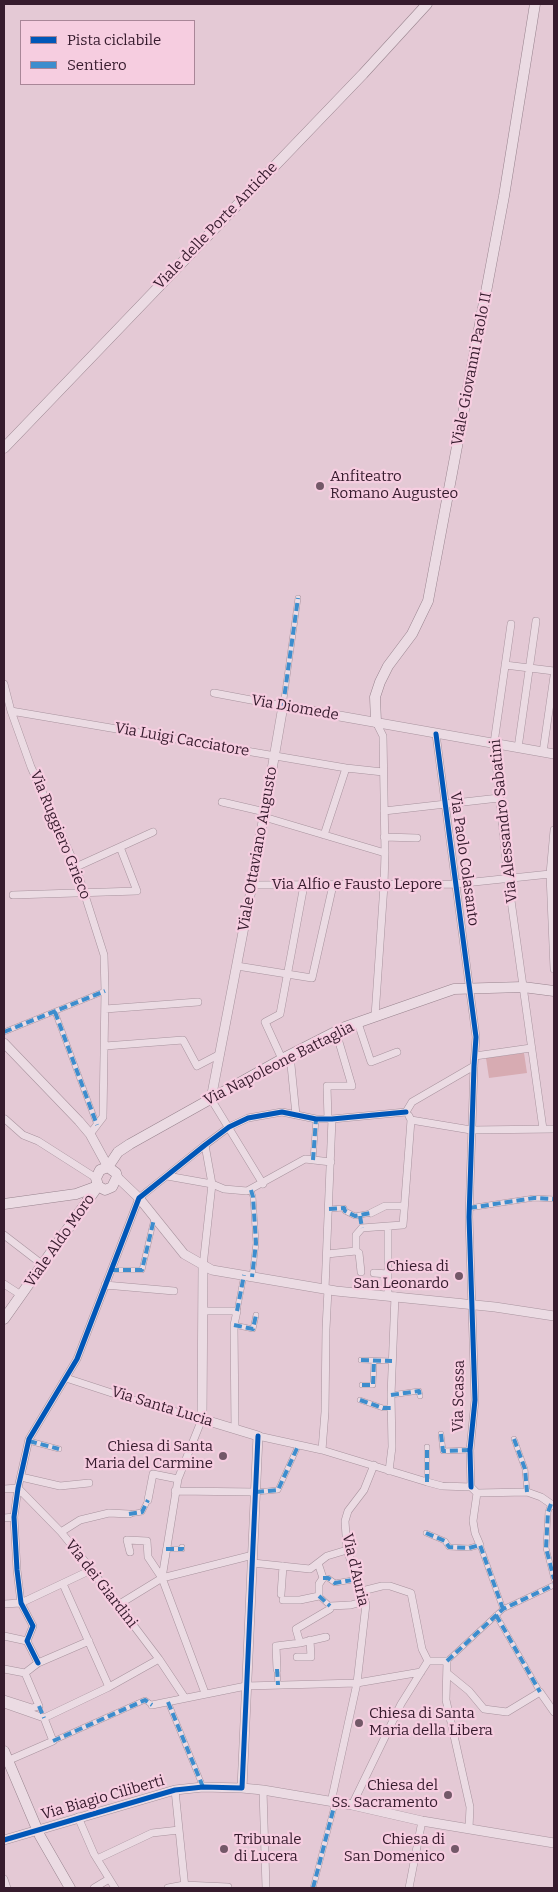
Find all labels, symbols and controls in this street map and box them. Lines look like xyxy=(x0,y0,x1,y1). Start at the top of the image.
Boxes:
legend xyxy=(20,20,195,85)
text: Pista ciclabile xyxy=(67,31,161,49)
text: Sentiero xyxy=(67,56,127,74)
street label: Viale delle Porte Antiche xyxy=(151,159,281,293)
street label: Viale Giovanni Paolo II xyxy=(448,291,496,447)
place label: Anfiteatro Romano Augusteo xyxy=(330,468,458,503)
marker: Anfiteatro Romano Augusteo xyxy=(314,480,326,492)
street label: Via Diomede xyxy=(250,691,340,725)
street label: Via Luigi Cacciatore xyxy=(113,719,251,761)
street label: Via Alessandro Sabatini xyxy=(486,738,522,904)
street label: Viale Ottaviano Augusto xyxy=(235,765,281,933)
street label: Via Ruggiero Grieco xyxy=(26,768,94,902)
street label: Via Paolo Colasanto xyxy=(446,791,482,927)
street label: Via Alfio e Fausto Lepore xyxy=(272,876,442,894)
street label: Via Napoleone Battaglia xyxy=(201,1018,357,1110)
street label: Viale Aldo Moro xyxy=(21,1191,99,1291)
place label: Chiesa di San Leonardo xyxy=(353,1258,449,1293)
marker: Chiesa di San Leonardo xyxy=(453,1270,465,1282)
street label: Via Scassa xyxy=(449,1360,469,1432)
street label: Via Santa Lucia xyxy=(109,1383,215,1431)
place label: Chiesa di Santa Maria del Carmine xyxy=(85,1438,213,1473)
marker: Chiesa di Santa Maria del Carmine xyxy=(217,1450,229,1462)
street label: Via d'Auria xyxy=(338,1532,372,1608)
street label: Via dei Giardini xyxy=(61,1536,141,1632)
place label: Chiesa di Santa Maria della Libera xyxy=(369,1705,493,1740)
marker: Chiesa di Santa Maria della Libera xyxy=(353,1717,365,1729)
street label: Via Biagio Ciliberti xyxy=(39,1772,167,1824)
place label: Chiesa del Ss. Sacramento xyxy=(331,1777,438,1812)
marker: Chiesa del Ss. Sacramento xyxy=(442,1789,454,1801)
place label: Tribunale di Lucera xyxy=(234,1831,302,1866)
place label: Chiesa di San Domenico xyxy=(344,1831,445,1866)
marker: Tribunale di Lucera xyxy=(218,1843,230,1855)
marker: Chiesa di San Domenico xyxy=(449,1843,461,1855)

